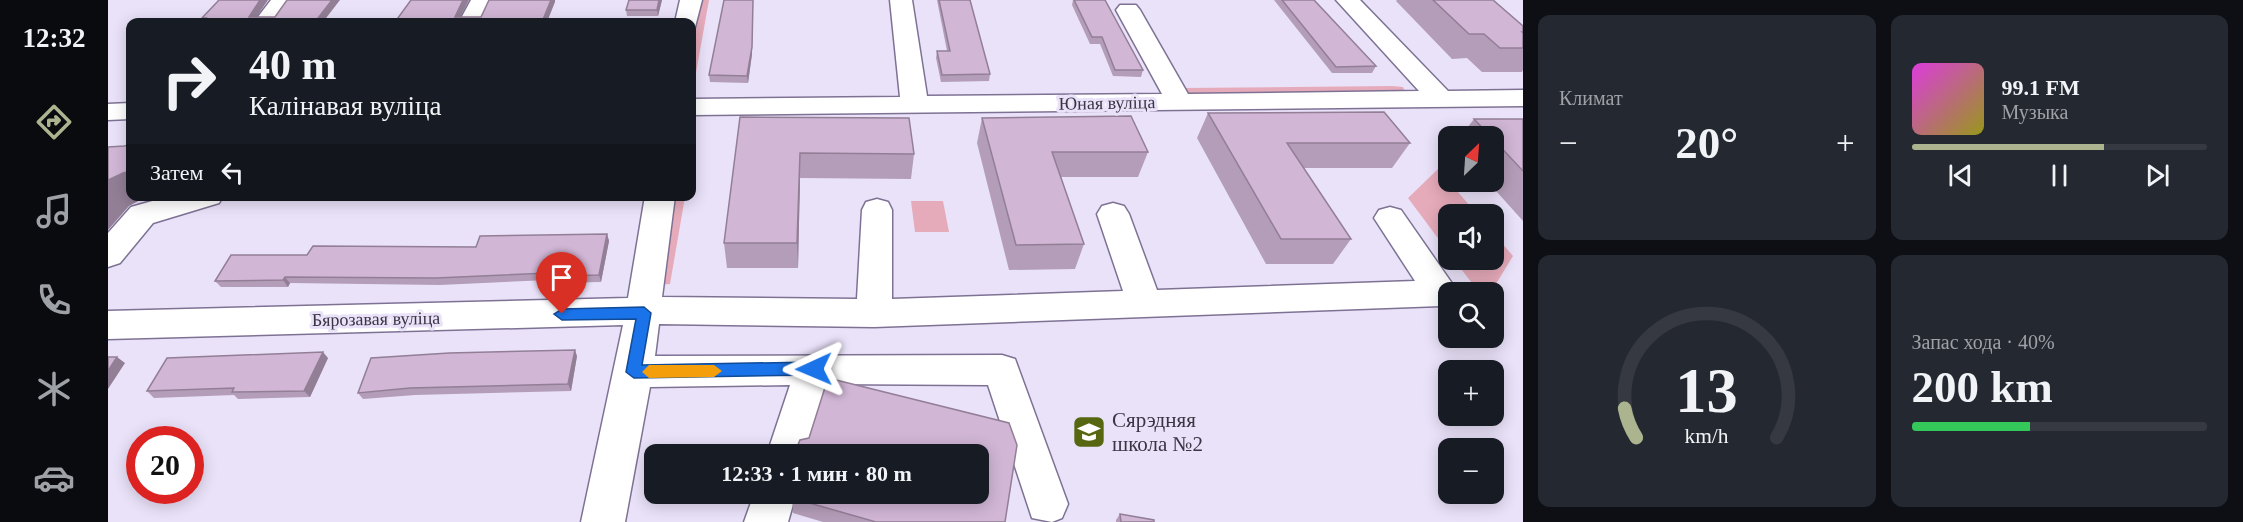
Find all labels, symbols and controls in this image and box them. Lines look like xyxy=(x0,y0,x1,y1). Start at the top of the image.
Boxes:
text: 12:32 xyxy=(23,23,86,53)
icon: right xyxy=(150,42,228,120)
text: 40 m xyxy=(249,42,337,88)
text: 99.1 FM xyxy=(2002,75,2080,100)
text: Климат xyxy=(1559,87,1623,109)
text: Калінавая вуліца xyxy=(249,91,441,121)
street label: Юная вуліца xyxy=(1059,92,1155,114)
icon: directions xyxy=(33,101,75,143)
text: Музыка xyxy=(2002,101,2068,123)
text: 20° xyxy=(1675,118,1738,168)
text: − xyxy=(1559,125,1578,161)
text: + xyxy=(1836,125,1855,161)
north arrow xyxy=(1438,126,1504,192)
map controls xyxy=(1438,126,1504,504)
icon: left xyxy=(216,156,249,189)
icon: previous xyxy=(1944,159,1977,192)
icon: pause xyxy=(2043,159,2076,192)
icon: next xyxy=(2141,159,2174,192)
text: Затем xyxy=(150,160,204,185)
icon: music xyxy=(33,190,75,232)
button: sound xyxy=(1438,204,1504,270)
pin xyxy=(536,252,587,314)
icon: arrive xyxy=(545,261,578,294)
icon: phone xyxy=(33,279,75,321)
button: search xyxy=(1438,282,1504,348)
street label: Бярозавая вуліца xyxy=(312,308,440,330)
text: Запас хода · 40% xyxy=(1912,331,2055,353)
position arrow xyxy=(782,337,846,401)
text: 13 xyxy=(1676,356,1738,425)
button: + xyxy=(1438,360,1504,426)
text: 200 km xyxy=(1912,362,2053,412)
icon: climate xyxy=(33,368,75,410)
place label: Сярэдняя школа №2 xyxy=(1112,408,1203,456)
school or university icon: Сярэдняя школа №2 xyxy=(1071,414,1107,450)
text: km/h xyxy=(1685,424,1729,448)
speed limit sign: 20 xyxy=(126,426,204,504)
button: − xyxy=(1438,438,1504,504)
icon: car xyxy=(33,457,75,499)
text: 12:33 · 1 мин · 80 m xyxy=(721,461,912,486)

